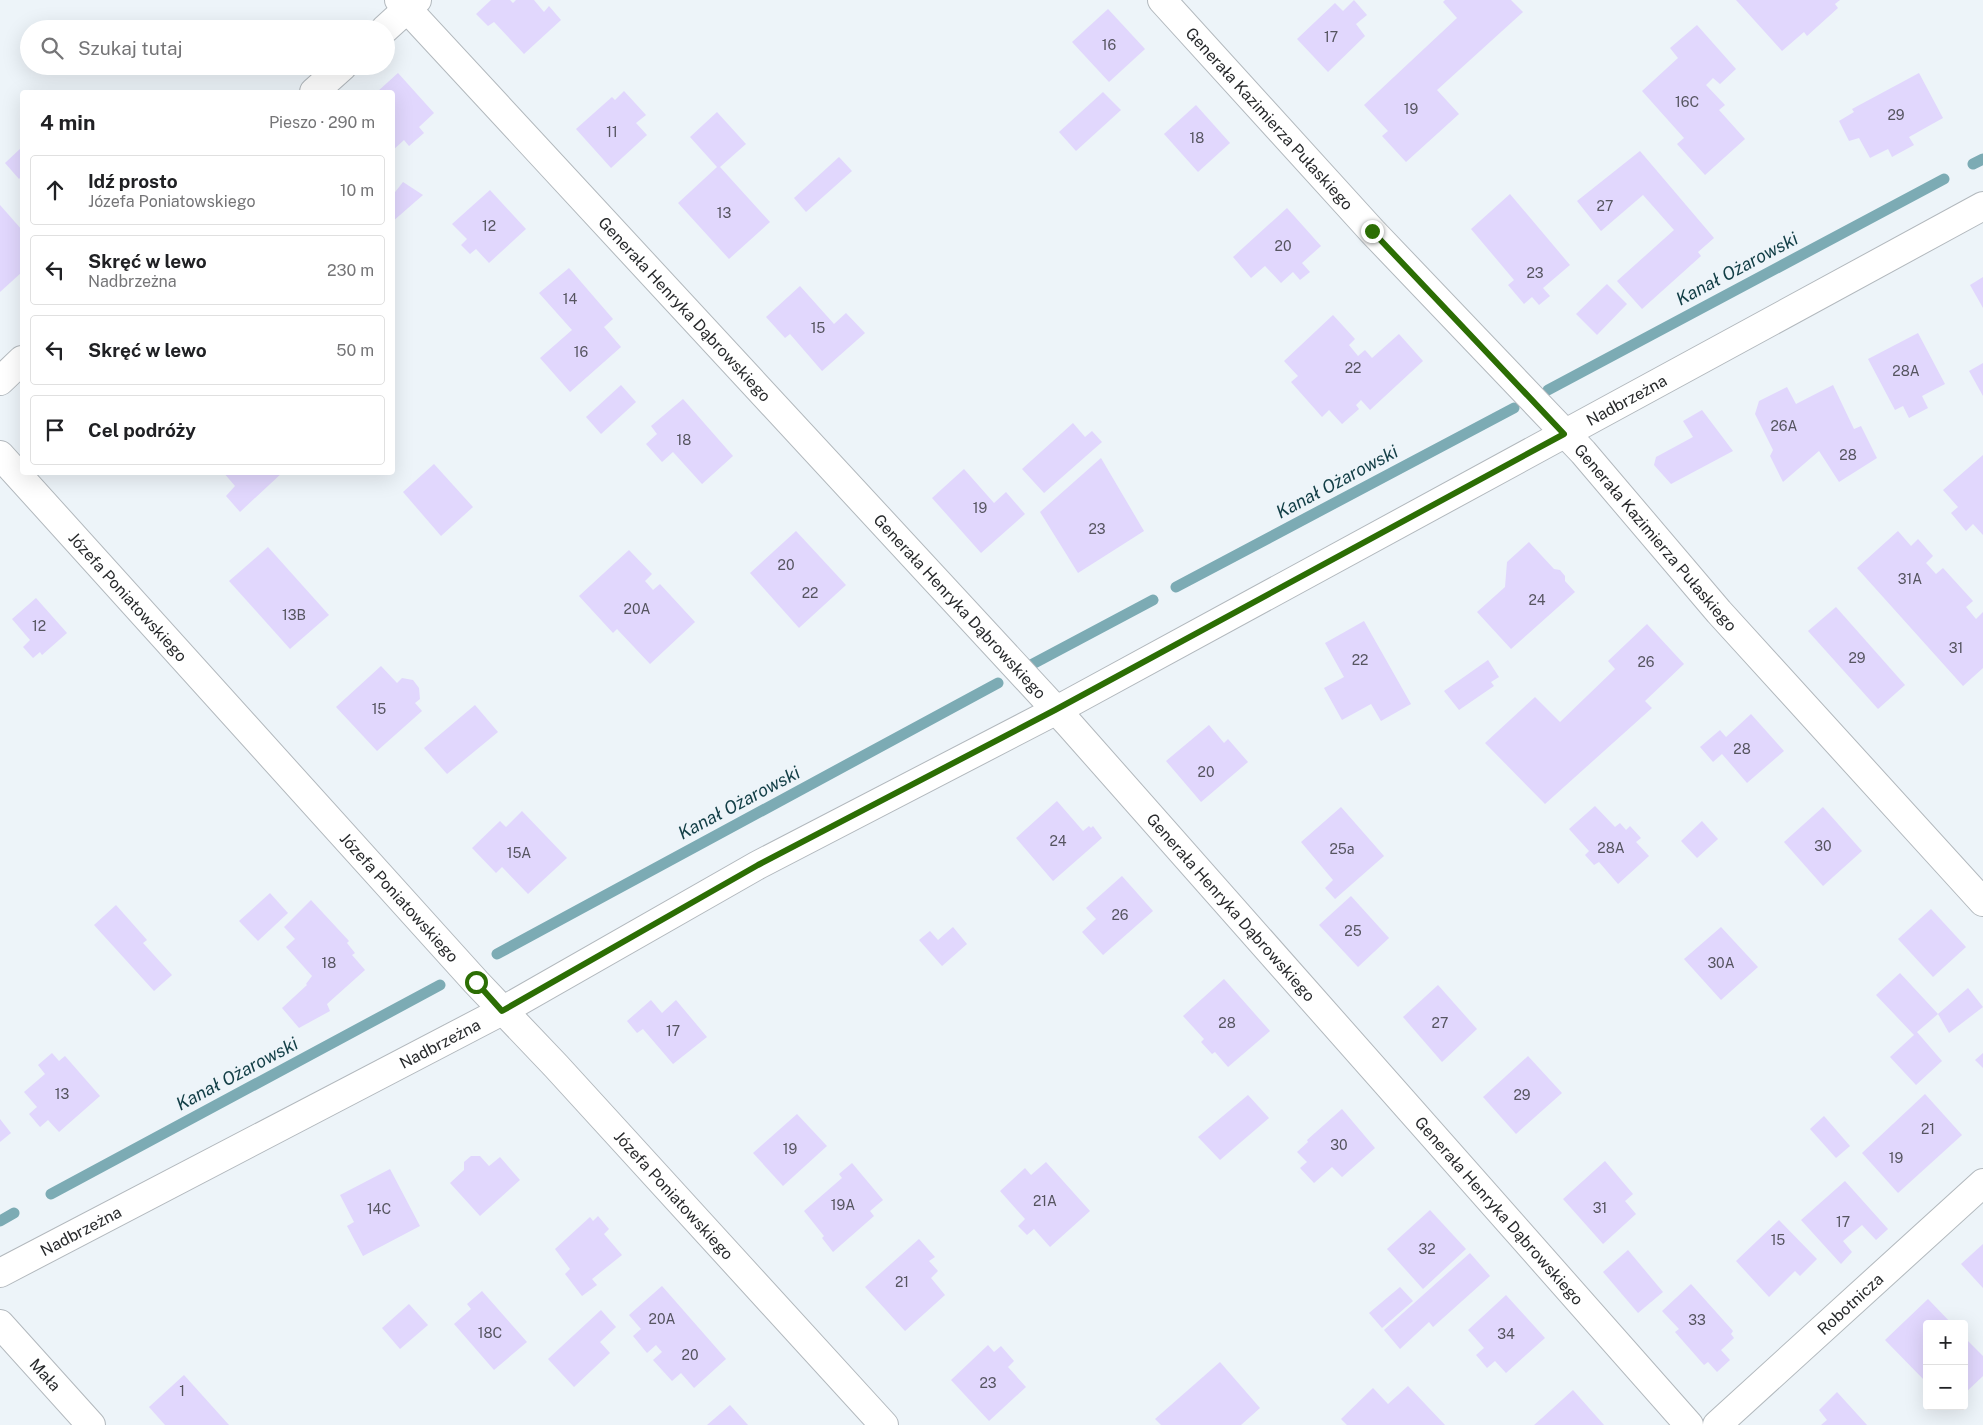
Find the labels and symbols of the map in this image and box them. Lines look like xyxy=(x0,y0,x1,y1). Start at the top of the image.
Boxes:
street label: Generała Kazimierza Pułaskiego xyxy=(1182,24,1357,214)
house number: 17 xyxy=(1324,29,1338,45)
house number: 16 xyxy=(1102,37,1116,53)
house number: 16C xyxy=(1675,94,1699,110)
house number: 19 xyxy=(1404,101,1418,117)
house number: 29 xyxy=(1887,107,1905,123)
house number: 11 xyxy=(606,124,618,140)
house number: 18 xyxy=(1190,130,1204,146)
house number: 27 xyxy=(1597,198,1613,214)
house number: 13 xyxy=(717,205,731,221)
street label: Generała Henryka Dąbrowskiego xyxy=(594,213,775,406)
house number: 12 xyxy=(482,218,496,234)
route end xyxy=(1361,220,1384,243)
water label: Kanał Ożarowski xyxy=(1672,227,1802,310)
house number: 20 xyxy=(1275,238,1291,254)
house number: 23 xyxy=(1526,265,1544,281)
house number: 14 xyxy=(563,291,577,307)
house number: 15 xyxy=(811,320,825,336)
house number: 16 xyxy=(574,344,588,360)
house number: 22 xyxy=(1345,360,1361,376)
house number: 28A xyxy=(1892,363,1920,379)
street label: Nadbrzeżna xyxy=(1583,371,1670,430)
house number: 26A xyxy=(1771,418,1798,434)
house number: 18 xyxy=(677,432,691,448)
water label: Kanał Ożarowski xyxy=(1272,440,1402,523)
street label: Generała Kazimierza Pułaskiego xyxy=(1570,440,1741,635)
house number: 28 xyxy=(1839,447,1857,463)
house number: 19 xyxy=(973,500,987,516)
street label: Generała Henryka Dąbrowskiego xyxy=(870,510,1050,703)
house number: 23 xyxy=(1088,521,1106,537)
street label: Józefa Poniatowskiego xyxy=(64,529,191,666)
house number: 20 xyxy=(778,557,794,573)
house number: 31A xyxy=(1898,571,1922,587)
house number: 22 xyxy=(802,585,818,601)
house number: 24 xyxy=(1528,592,1546,608)
house number: 20A xyxy=(624,601,650,617)
house number: 13B xyxy=(282,607,306,623)
house number: 12 xyxy=(32,618,46,634)
house number: 31 xyxy=(1949,640,1963,656)
house number: 29 xyxy=(1848,650,1866,666)
house number: 22 xyxy=(1352,652,1368,668)
house number: 26 xyxy=(1637,654,1655,670)
house number: 15 xyxy=(372,701,386,717)
house number: 28 xyxy=(1733,741,1751,757)
water label: Kanał Ożarowski xyxy=(674,761,804,844)
house number: 20 xyxy=(1198,764,1214,780)
street label: Generała Henryka Dąbrowskiego xyxy=(1142,809,1319,1006)
street label: Józefa Poniatowskiego xyxy=(336,829,462,966)
house number: 24 xyxy=(1049,833,1067,849)
house number: 30 xyxy=(1814,838,1832,854)
house number: 28A xyxy=(1597,840,1625,856)
house number: 25a xyxy=(1329,841,1355,857)
house number: 15A xyxy=(507,845,531,861)
house number: 26 xyxy=(1111,907,1129,923)
house number: 25 xyxy=(1344,923,1362,939)
house number: 18 xyxy=(322,955,336,971)
house number: 30A xyxy=(1707,955,1735,971)
route start xyxy=(465,971,488,994)
street label: Nadbrzeżna xyxy=(396,1015,484,1073)
house number: 28 xyxy=(1218,1015,1236,1031)
house number: 27 xyxy=(1432,1015,1448,1031)
house number: 17 xyxy=(666,1023,680,1039)
water label: Kanał Ożarowski xyxy=(172,1032,302,1115)
house number: 13 xyxy=(55,1086,69,1102)
house number: 29 xyxy=(1513,1087,1531,1103)
street label: Generała Henryka Dąbrowskiego xyxy=(1411,1113,1587,1309)
house number: 21 xyxy=(1921,1121,1935,1137)
street label: Józefa Poniatowskiego xyxy=(610,1127,737,1264)
house number: 30 xyxy=(1330,1137,1348,1153)
house number: 19 xyxy=(783,1141,797,1157)
house number: 19 xyxy=(1889,1150,1903,1166)
house number: 21A xyxy=(1033,1193,1057,1209)
house number: 19A xyxy=(831,1197,855,1213)
house number: 31 xyxy=(1593,1200,1607,1216)
house number: 14C xyxy=(367,1201,391,1217)
street label: Nadbrzeżna xyxy=(37,1202,125,1260)
house number: 17 xyxy=(1836,1214,1850,1230)
house number: 15 xyxy=(1771,1232,1785,1248)
house number: 32 xyxy=(1418,1241,1436,1257)
street label: Robotnicza xyxy=(1814,1269,1887,1339)
house number: 21 xyxy=(895,1274,909,1290)
house number: 20A xyxy=(649,1311,675,1327)
house number: 33 xyxy=(1688,1312,1706,1328)
house number: 18C xyxy=(478,1325,502,1341)
house number: 34 xyxy=(1497,1326,1515,1342)
house number: 20 xyxy=(682,1347,698,1363)
street label: Mała xyxy=(26,1355,65,1395)
house number: 23 xyxy=(979,1375,997,1391)
house number: 1 xyxy=(179,1383,185,1399)

